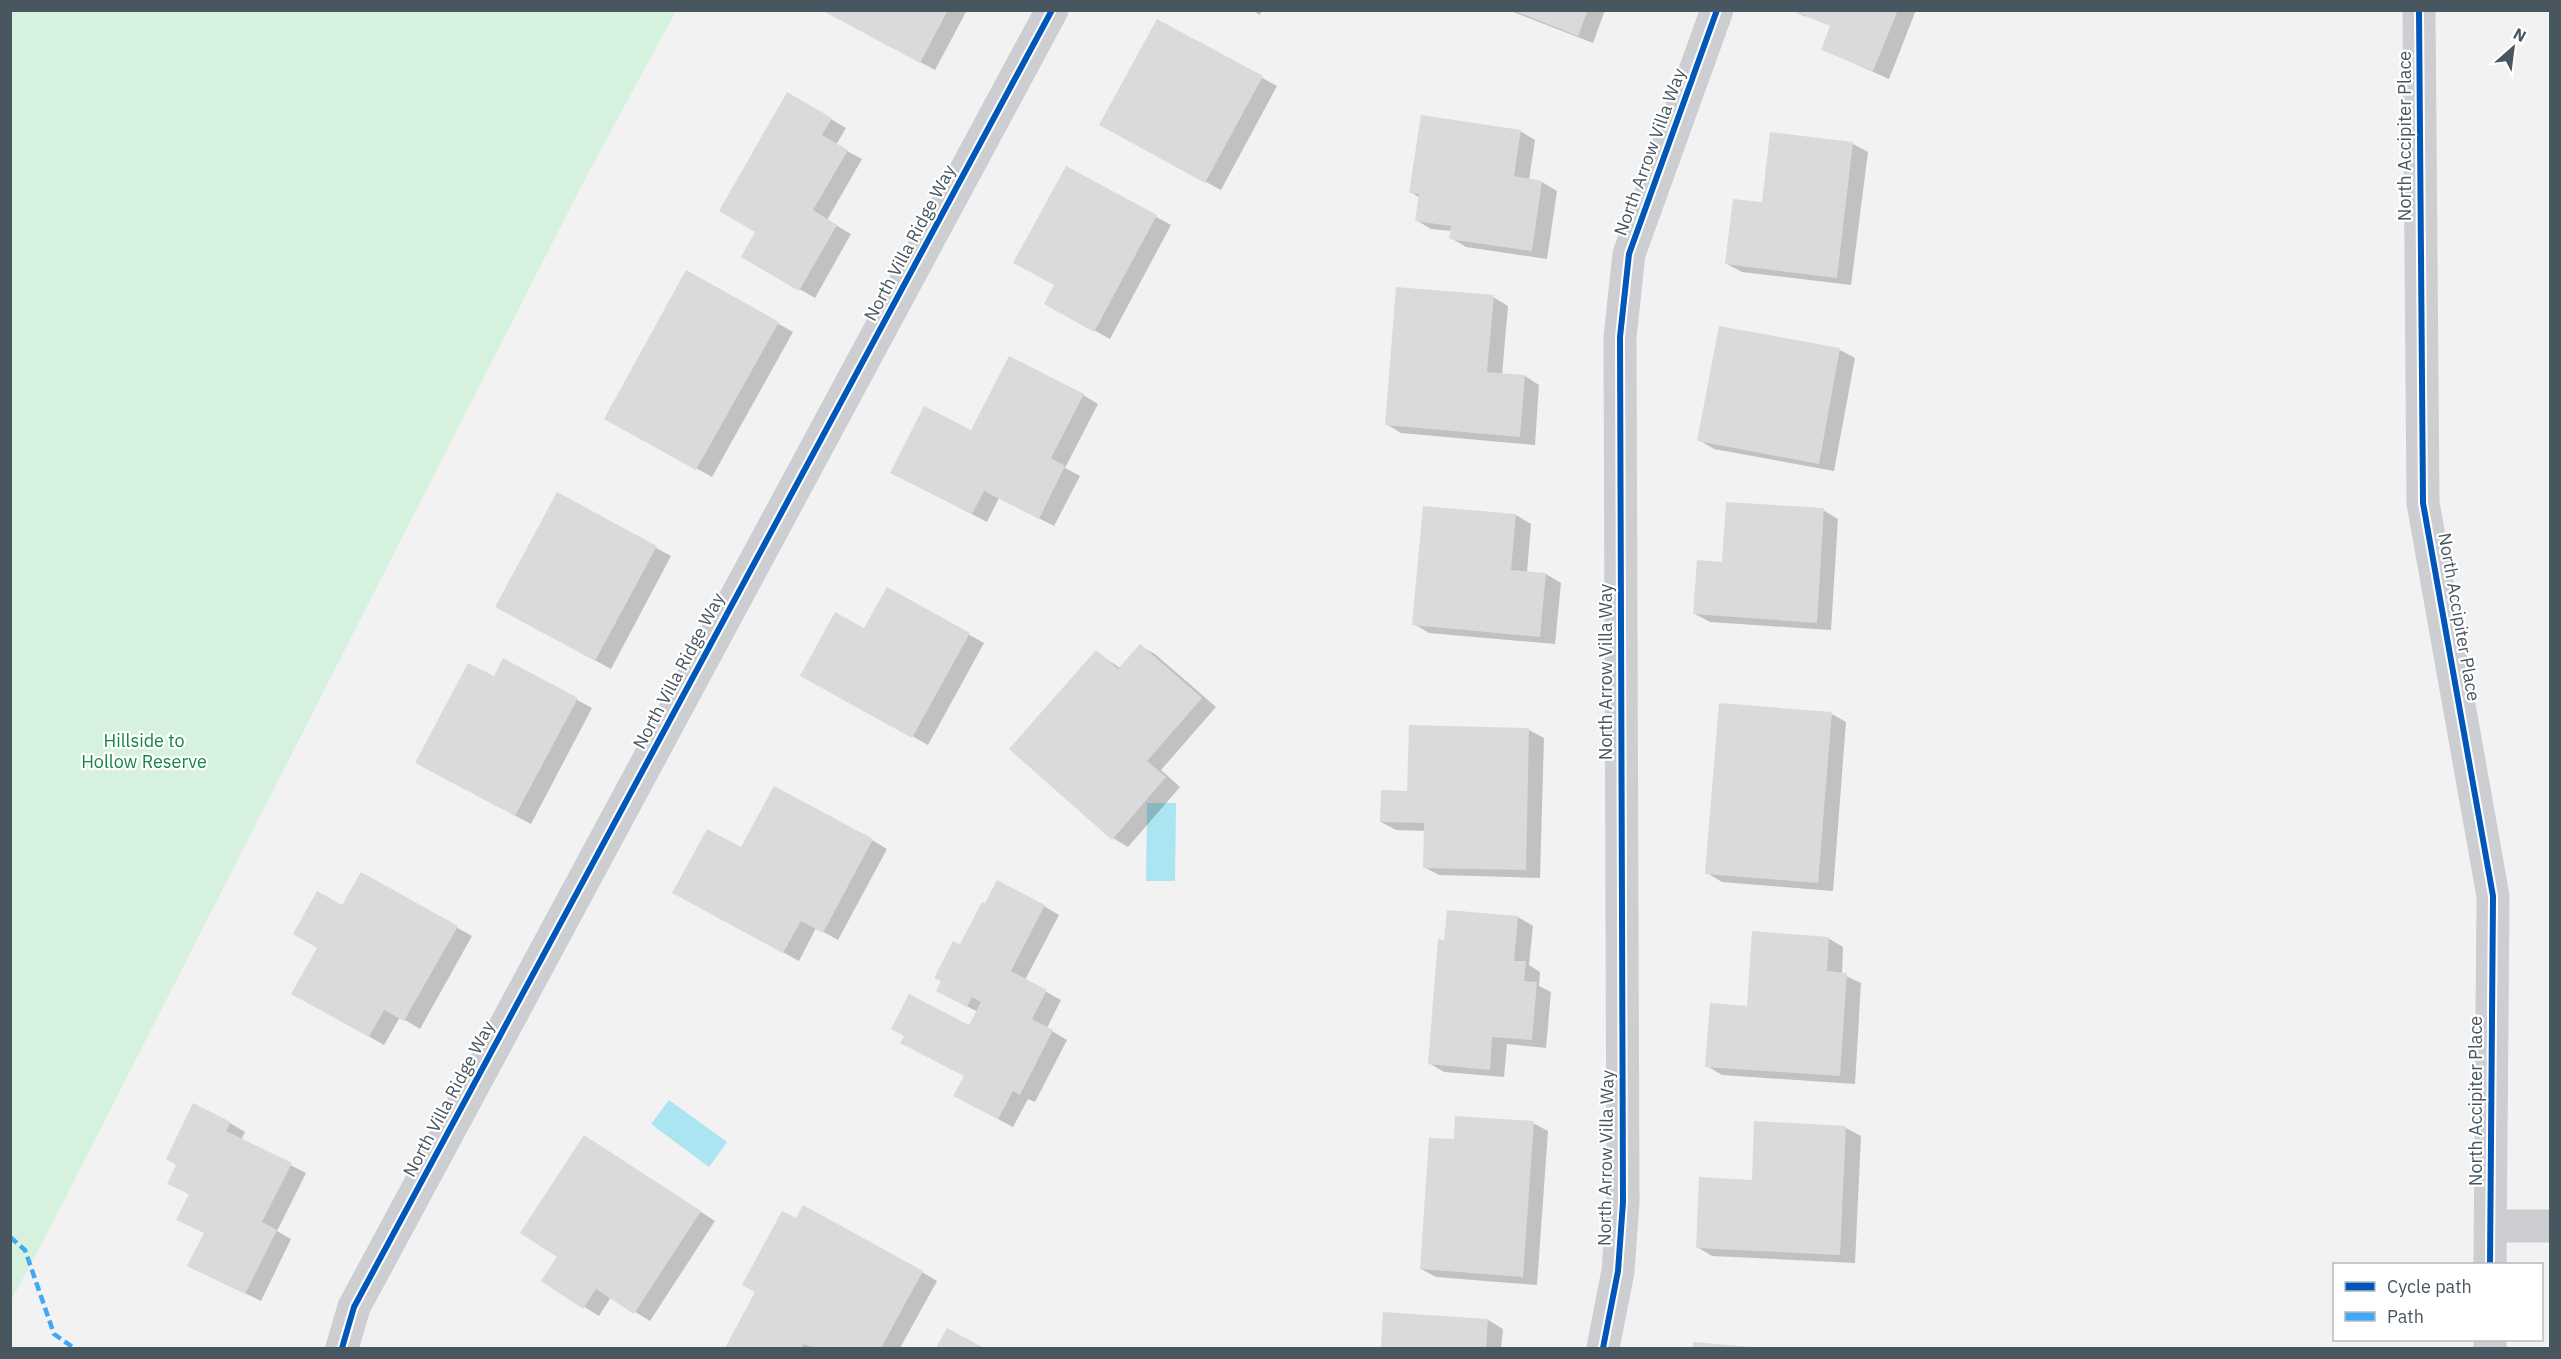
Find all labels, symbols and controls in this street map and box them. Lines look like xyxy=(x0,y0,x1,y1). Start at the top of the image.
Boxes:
north arrow xyxy=(2483,18,2543,78)
text: N xyxy=(2510,23,2530,46)
street label: North Accipiter Place xyxy=(2393,51,2416,221)
street label: North Arrow Villa Way xyxy=(1609,65,1691,239)
street label: North Villa Ridge Way xyxy=(859,161,960,325)
street label: North Accipiter Place xyxy=(2433,531,2486,703)
street label: North Arrow Villa Way xyxy=(1594,584,1617,760)
street label: North Villa Ridge Way xyxy=(628,589,729,753)
park label: Hillside to Hollow Reserve xyxy=(81,729,207,773)
street label: North Accipiter Place xyxy=(2464,1016,2487,1186)
street label: North Villa Ridge Way xyxy=(398,1017,499,1181)
street label: North Arrow Villa Way xyxy=(1592,1070,1619,1246)
legend xyxy=(2333,1263,2543,1341)
text: Cycle path xyxy=(2387,1275,2472,1298)
text: Path xyxy=(2387,1305,2424,1328)

